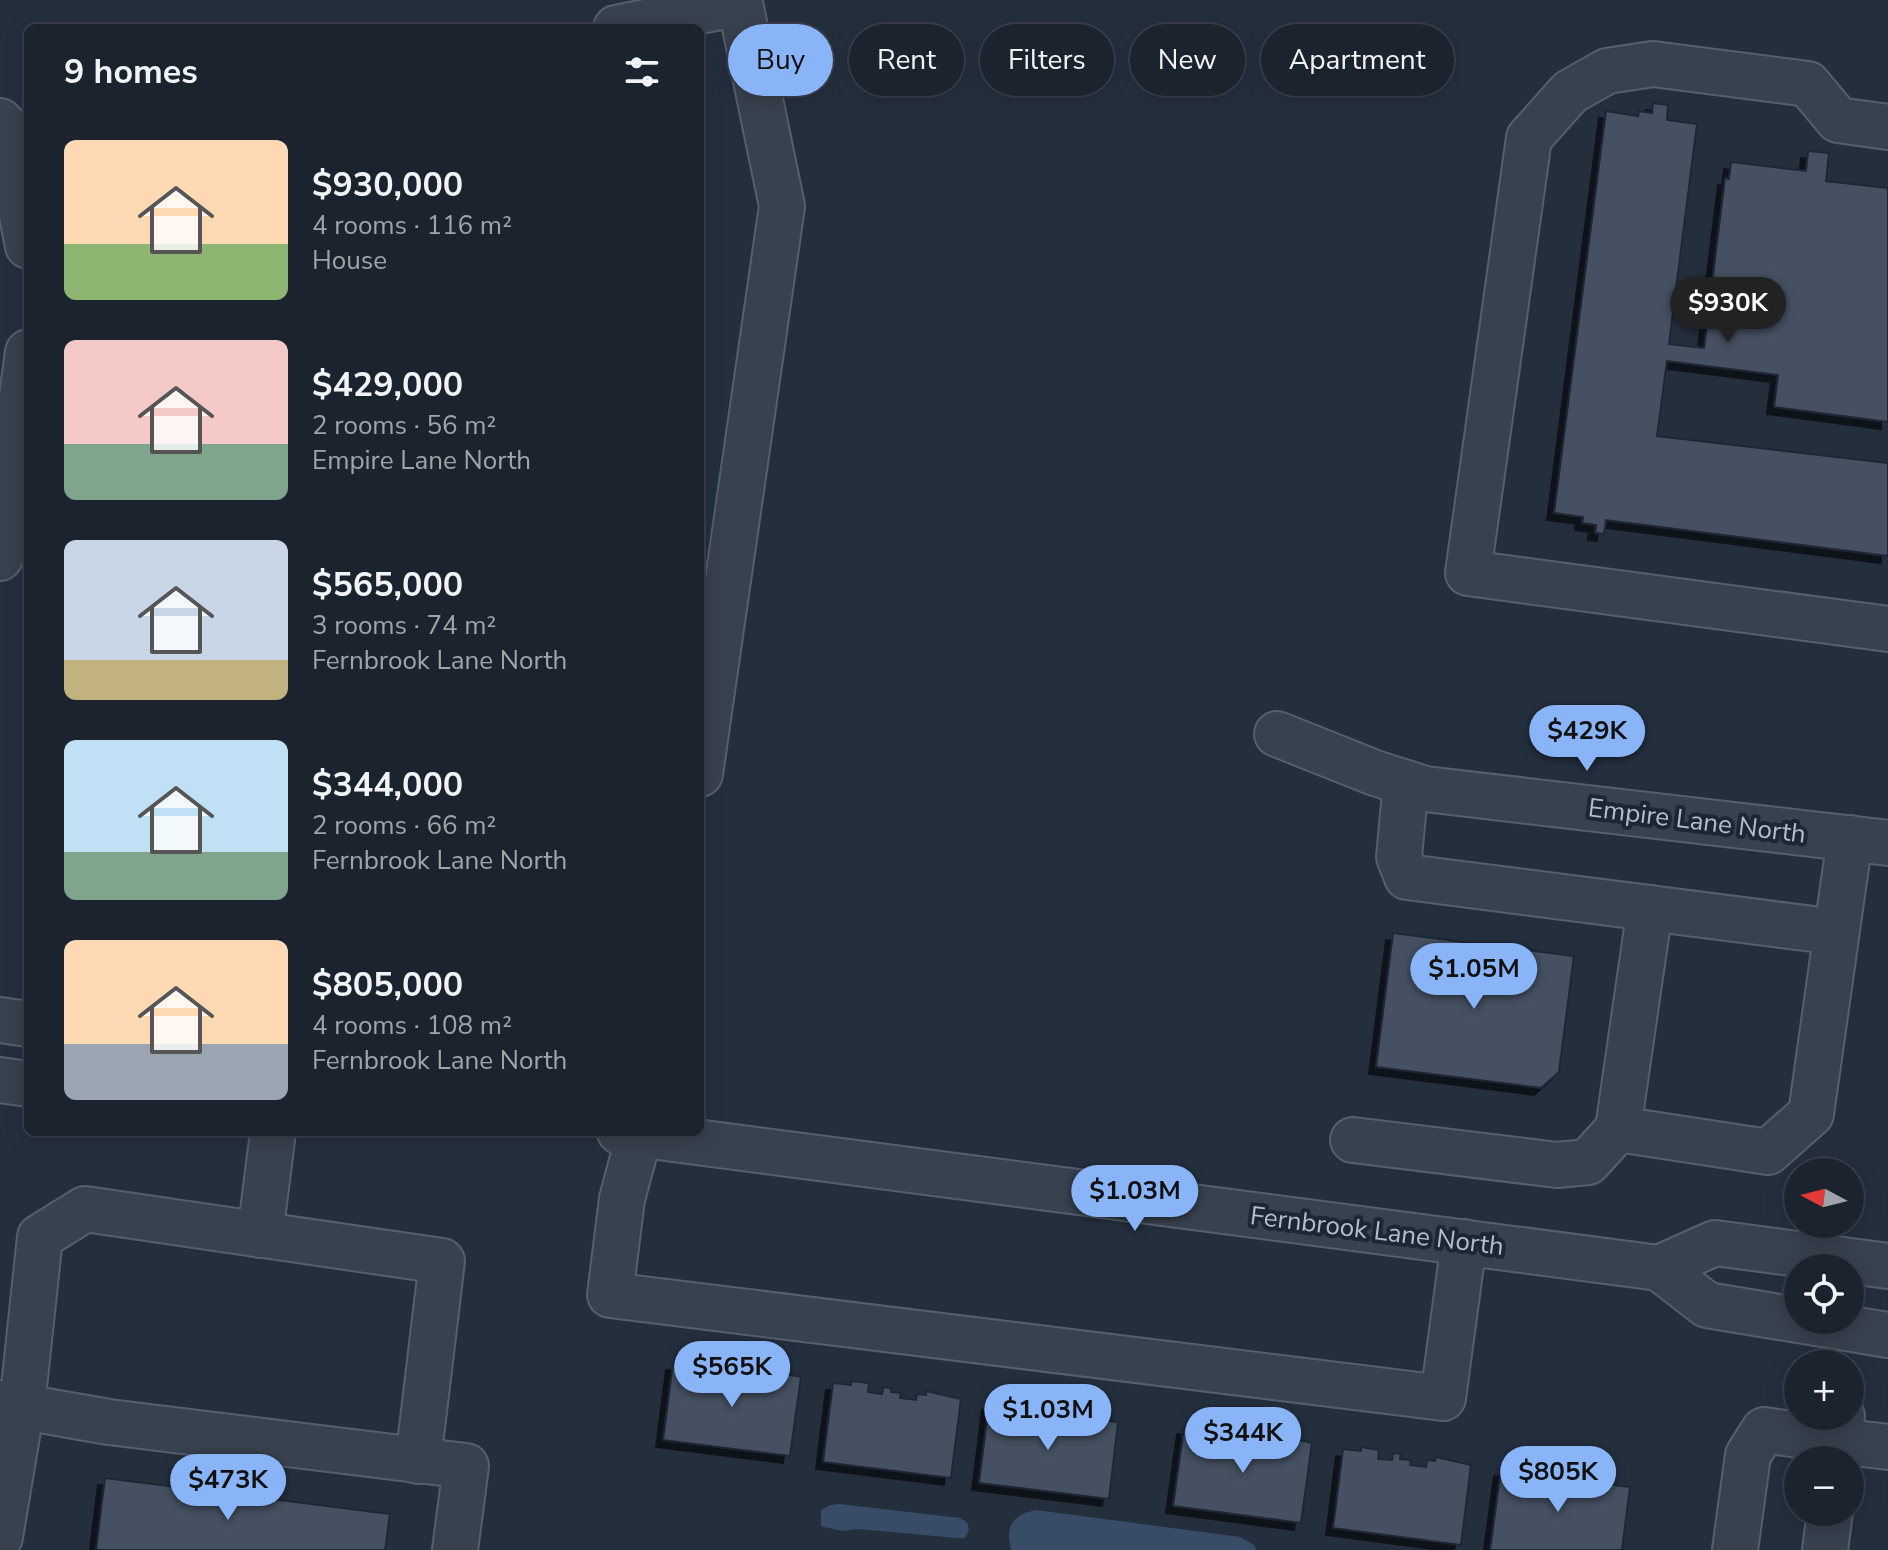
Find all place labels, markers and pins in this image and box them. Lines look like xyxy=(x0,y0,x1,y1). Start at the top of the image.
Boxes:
pin: $930K xyxy=(1672,277,1784,345)
pin: $429K xyxy=(1531,705,1643,773)
pin: $1.05M xyxy=(1409,943,1539,1011)
pin: $1.03M xyxy=(1070,1165,1200,1233)
pin: $565K xyxy=(676,1341,788,1409)
pin: $1.03M xyxy=(983,1384,1113,1452)
pin: $344K xyxy=(1187,1407,1299,1475)
pin: $805K xyxy=(1502,1446,1614,1514)
pin: $473K xyxy=(172,1454,284,1522)

